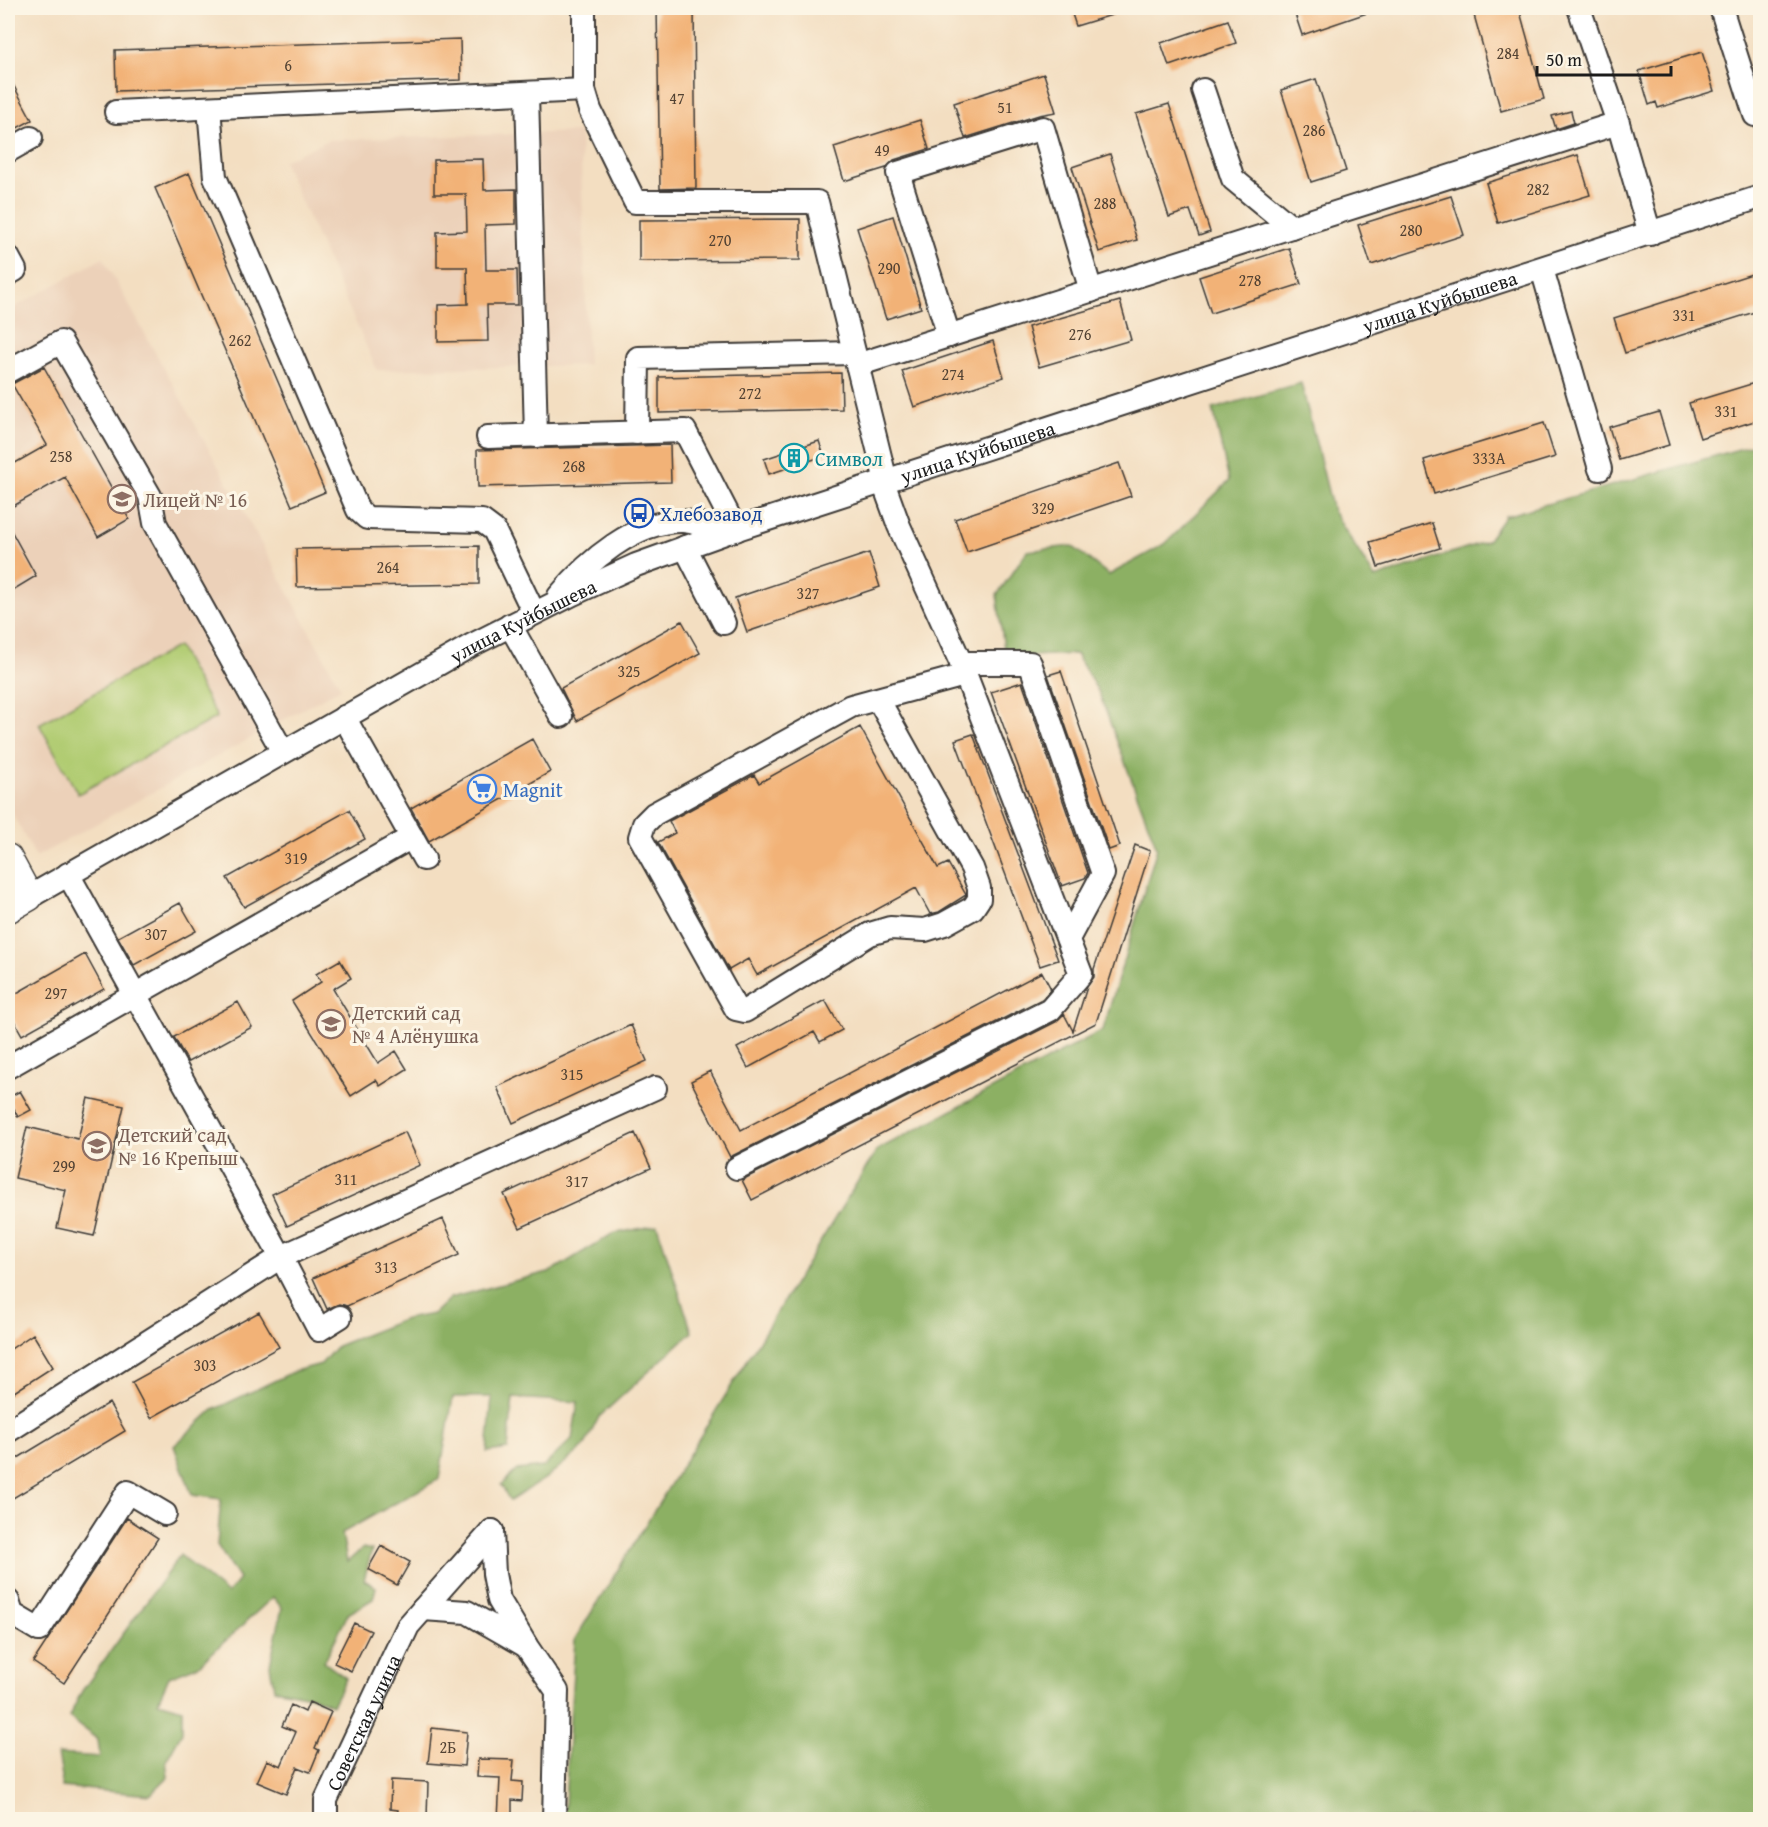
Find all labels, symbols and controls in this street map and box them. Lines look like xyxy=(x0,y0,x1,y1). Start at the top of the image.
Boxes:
scale bar xyxy=(1537,39,1670,77)
house number: 284 xyxy=(1496,41,1520,65)
text: 50 m xyxy=(1546,46,1582,73)
house number: 6 xyxy=(284,53,292,77)
house number: 47 xyxy=(669,86,685,110)
house number: 51 xyxy=(997,95,1013,119)
house number: 286 xyxy=(1302,118,1326,142)
house number: 49 xyxy=(874,138,890,162)
house number: 282 xyxy=(1526,177,1550,201)
house number: 288 xyxy=(1093,191,1117,215)
house number: 280 xyxy=(1399,218,1423,242)
house number: 270 xyxy=(708,228,732,252)
house number: 290 xyxy=(877,256,901,280)
street label: улица Куйбышева xyxy=(1358,262,1521,340)
house number: 278 xyxy=(1238,268,1262,292)
house number: 331 xyxy=(1672,303,1696,327)
house number: 276 xyxy=(1068,322,1092,346)
house number: 262 xyxy=(228,328,252,352)
house number: 274 xyxy=(941,362,965,386)
house number: 272 xyxy=(738,381,762,405)
house number: 331 xyxy=(1714,399,1738,423)
street label: улица Куйбышева xyxy=(895,412,1059,490)
building icon: Символ xyxy=(778,442,810,474)
house number: 258 xyxy=(49,444,73,468)
place label: Символ xyxy=(815,444,883,473)
house number: 333А xyxy=(1473,446,1506,470)
house number: 268 xyxy=(562,454,586,478)
school or university icon: Лицей № 16 xyxy=(106,483,138,515)
place label: Лицей № 16 xyxy=(143,485,247,514)
house number: 329 xyxy=(1031,496,1055,520)
bus stop icon: Хлебозавод xyxy=(623,497,655,529)
place label: Хлебозавод xyxy=(660,499,762,528)
house number: 264 xyxy=(376,555,400,579)
street label: улица Куйбышева xyxy=(443,571,601,670)
house number: 327 xyxy=(796,581,820,605)
house number: 325 xyxy=(617,659,641,683)
supermarket icon: Magnit xyxy=(466,773,498,805)
place label: Magnit xyxy=(503,775,563,804)
house number: 319 xyxy=(284,846,308,870)
house number: 307 xyxy=(144,922,168,946)
house number: 297 xyxy=(44,981,68,1005)
place label: Детский сад № 4 Алёнушка xyxy=(351,998,479,1050)
school or university icon: Детский сад № 4 Алёнушка xyxy=(315,1008,347,1040)
house number: 315 xyxy=(560,1062,584,1086)
place label: Детский сад № 16 Крепыш xyxy=(117,1120,238,1172)
school or university icon: Детский сад № 16 Крепыш xyxy=(81,1130,113,1162)
house number: 299 xyxy=(52,1154,76,1178)
house number: 311 xyxy=(334,1167,358,1191)
house number: 317 xyxy=(565,1169,589,1193)
house number: 313 xyxy=(374,1255,398,1279)
house number: 303 xyxy=(193,1353,217,1377)
street label: Советская улица xyxy=(318,1649,407,1795)
house number: 2Б xyxy=(440,1735,456,1759)

